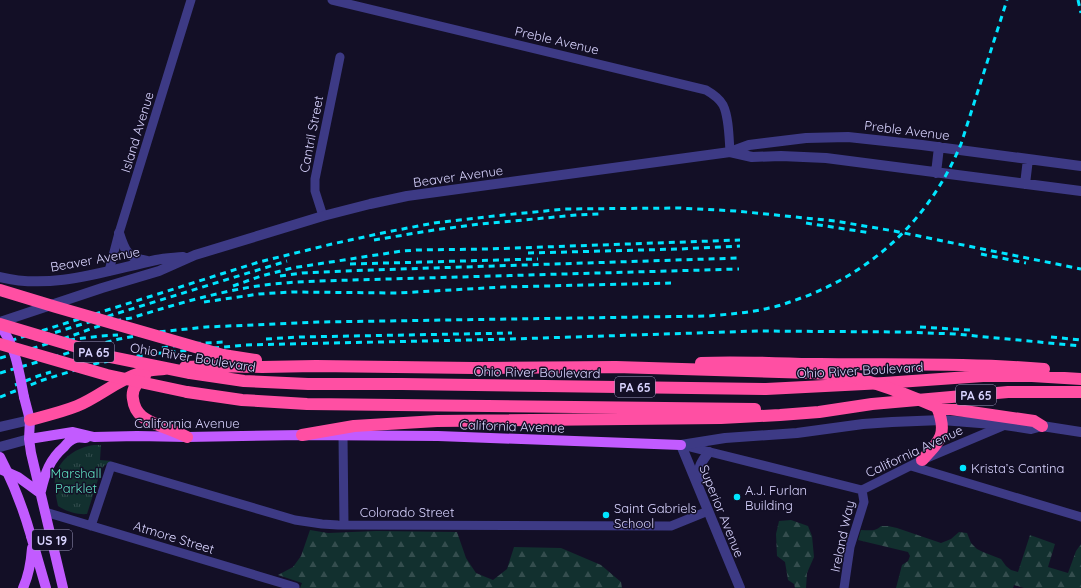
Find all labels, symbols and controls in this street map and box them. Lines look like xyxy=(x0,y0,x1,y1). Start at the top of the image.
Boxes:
street label: Preble Avenue xyxy=(513,23,601,57)
street label: Island Avenue xyxy=(117,90,157,174)
street label: Cantril Street xyxy=(296,94,326,174)
street label: Preble Avenue xyxy=(863,117,951,143)
street label: Beaver Avenue xyxy=(412,162,504,190)
street label: Beaver Avenue xyxy=(49,243,141,275)
street label: Ohio River Boulevard xyxy=(129,339,257,375)
road number: PA 65 xyxy=(74,342,114,362)
street label: Ohio River Boulevard xyxy=(796,359,924,381)
street label: Ohio River Boulevard xyxy=(473,363,601,381)
road number: PA 65 xyxy=(615,377,655,397)
road number: PA 65 xyxy=(956,385,996,405)
street label: California Avenue xyxy=(134,415,240,431)
street label: California Avenue xyxy=(459,416,565,436)
street label: California Avenue xyxy=(863,421,965,481)
place label: Krista’s Cantina xyxy=(971,460,1064,476)
street label: Superior Avenue xyxy=(696,462,748,560)
marker: Krista’s Cantina xyxy=(958,463,968,473)
park label: Marshall Parklet xyxy=(51,465,101,496)
place label: A.J. Furlan Building xyxy=(745,482,807,513)
marker: A.J. Furlan Building xyxy=(732,492,742,502)
street label: Ireland Way xyxy=(827,499,857,573)
place label: Saint Gabriels School xyxy=(614,500,697,531)
street label: Colorado Street xyxy=(360,504,454,520)
marker: Saint Gabriels School xyxy=(601,510,611,520)
street label: Atmore Street xyxy=(132,517,216,557)
road number: US 19 xyxy=(32,530,72,550)

